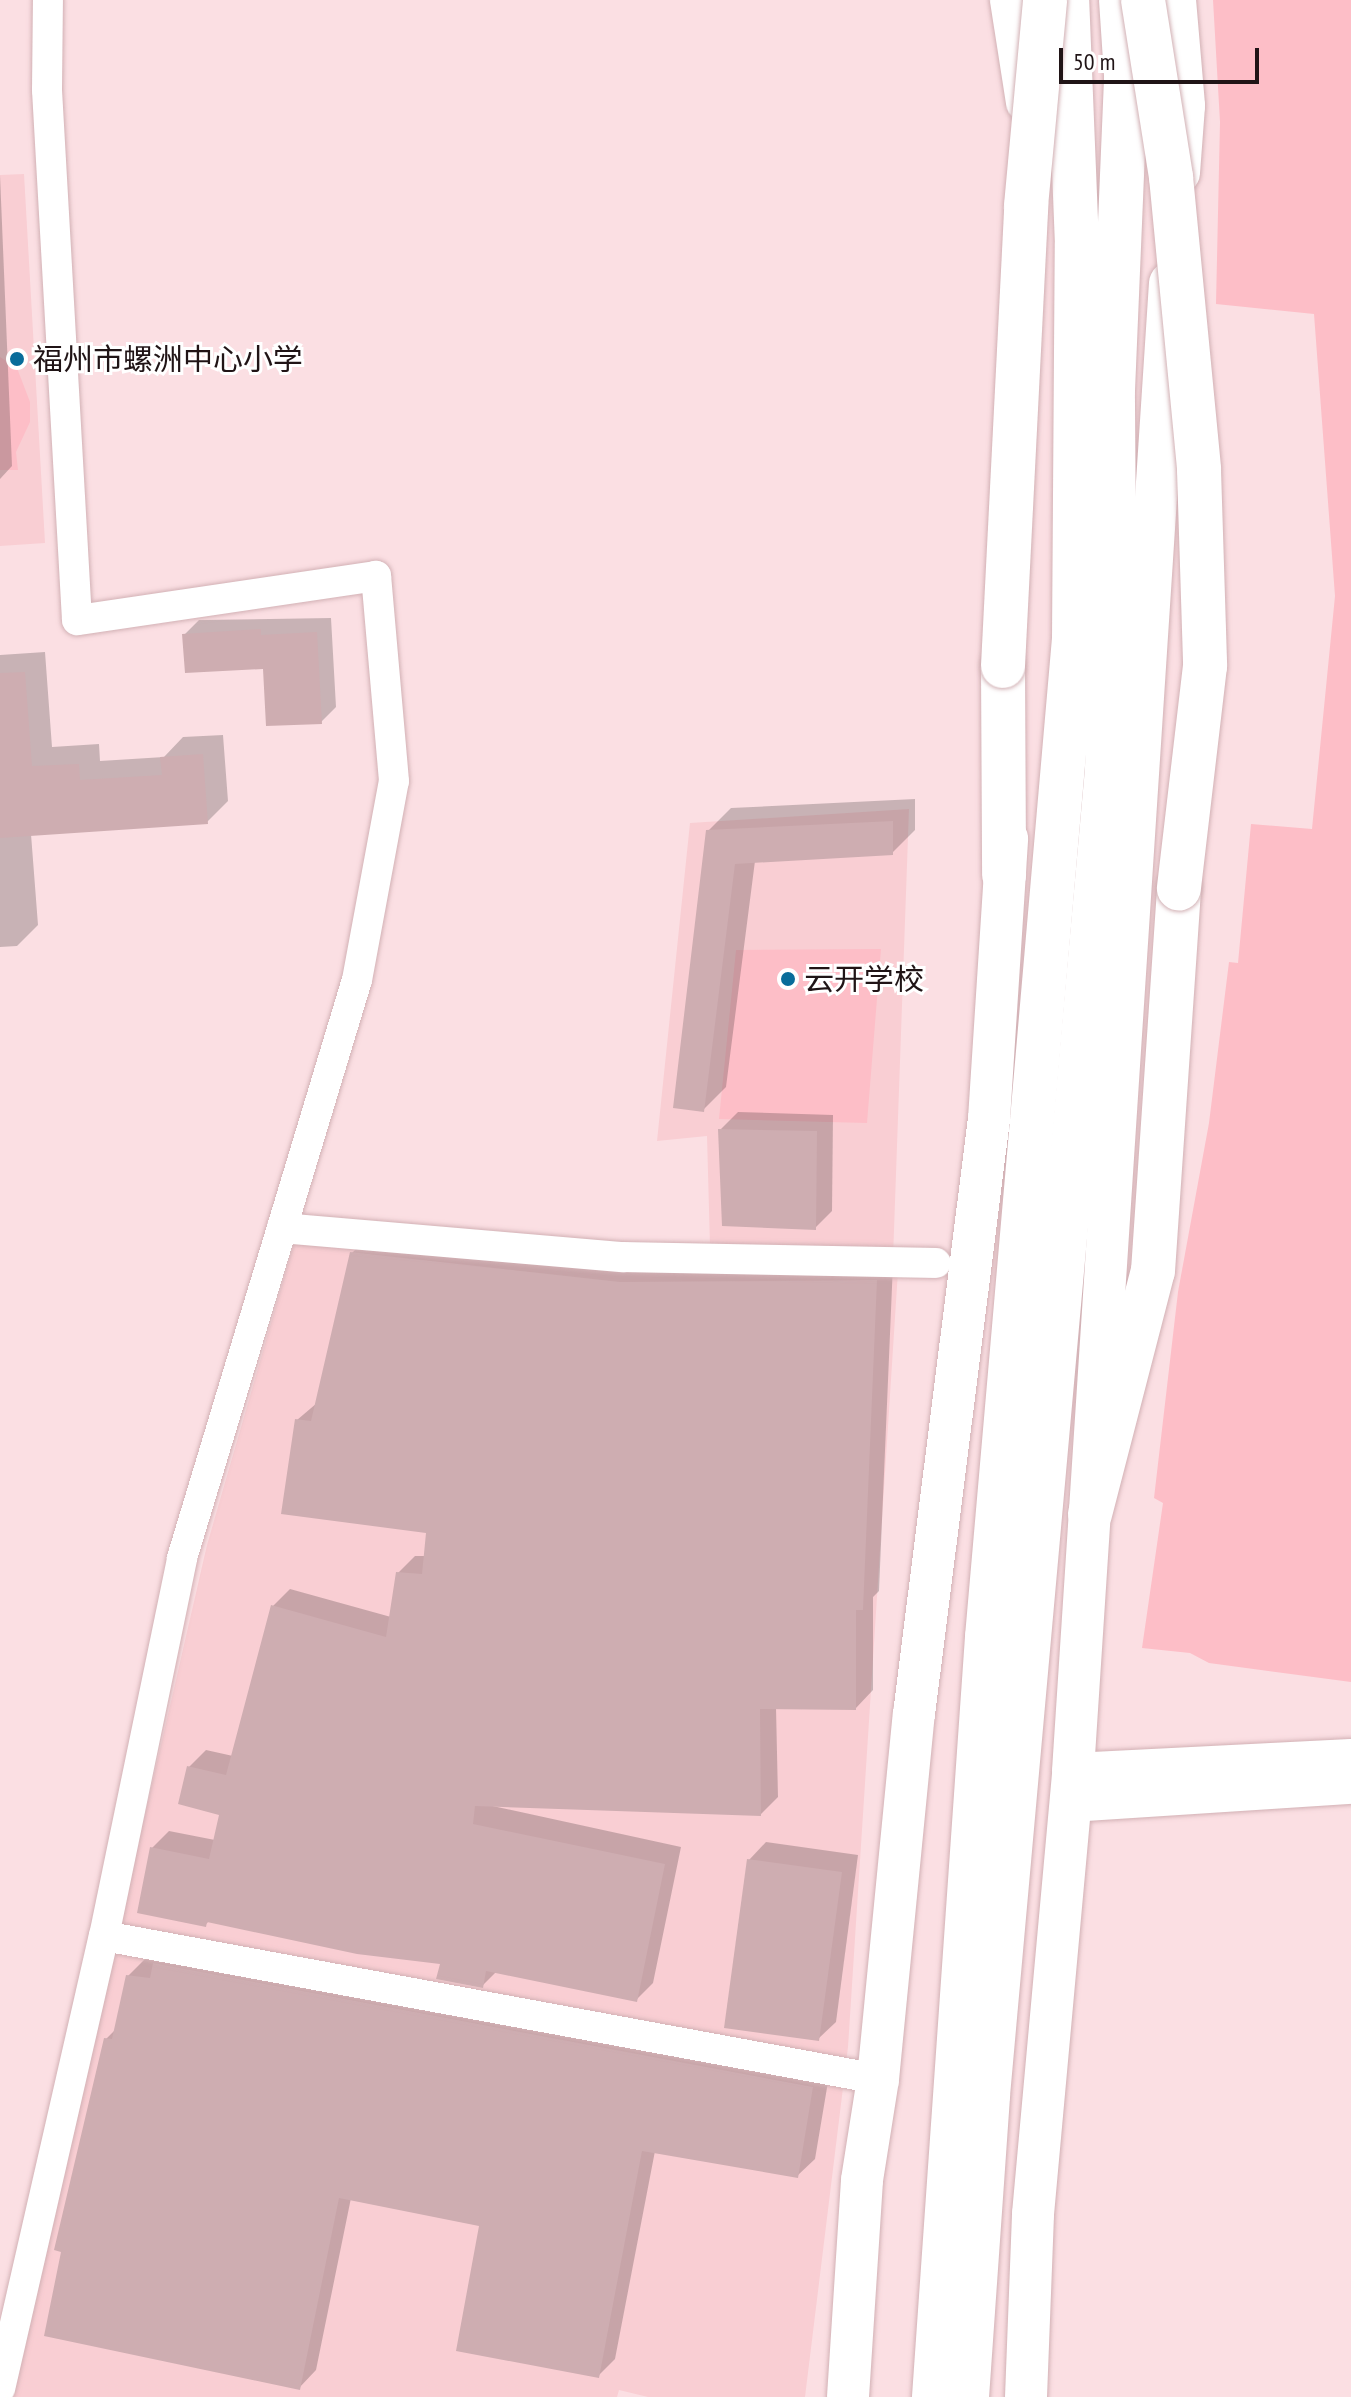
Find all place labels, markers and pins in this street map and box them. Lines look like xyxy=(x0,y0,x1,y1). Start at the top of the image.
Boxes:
place label: 福州市螺洲中心小学 xyxy=(33,341,303,377)
marker: 福州市螺洲中心小学 xyxy=(8,350,26,368)
place label: 云开学校 xyxy=(804,961,924,997)
marker: 云开学校 xyxy=(779,970,797,988)

